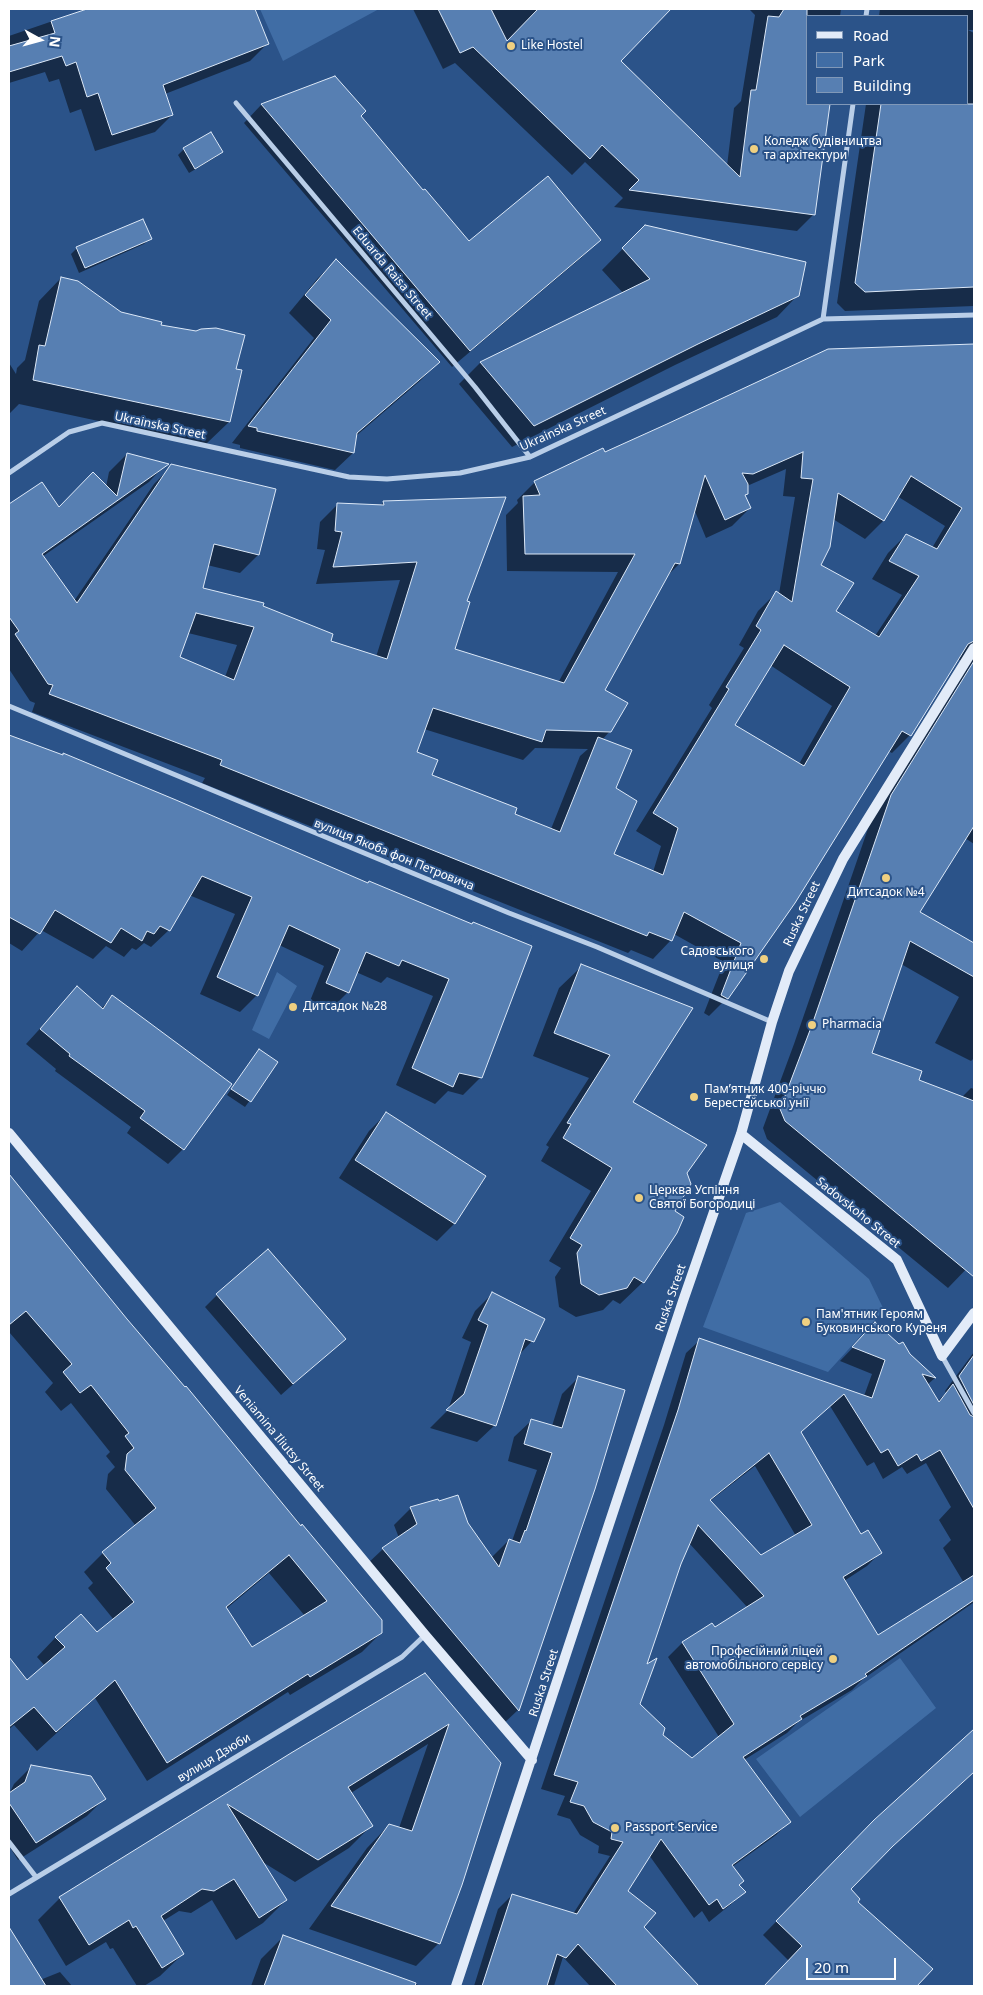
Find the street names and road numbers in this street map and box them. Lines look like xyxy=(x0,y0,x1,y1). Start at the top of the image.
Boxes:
street label: Eduarda Raisa Street xyxy=(349,224,435,322)
street label: Ukrainska Street xyxy=(518,404,608,454)
street label: Ukrainska Street xyxy=(113,409,207,443)
street label: вулиця Якоба фон Петровича xyxy=(312,816,476,894)
street label: Ruska Street xyxy=(781,879,823,949)
street label: Sadovskoho Street xyxy=(813,1175,903,1251)
street label: Ruska Street xyxy=(653,1262,689,1334)
street label: Veniamina Iliutsy Street xyxy=(231,1383,327,1495)
street label: Ruska Street xyxy=(526,1647,562,1719)
street label: вулиця Дзюби xyxy=(175,1730,253,1786)

